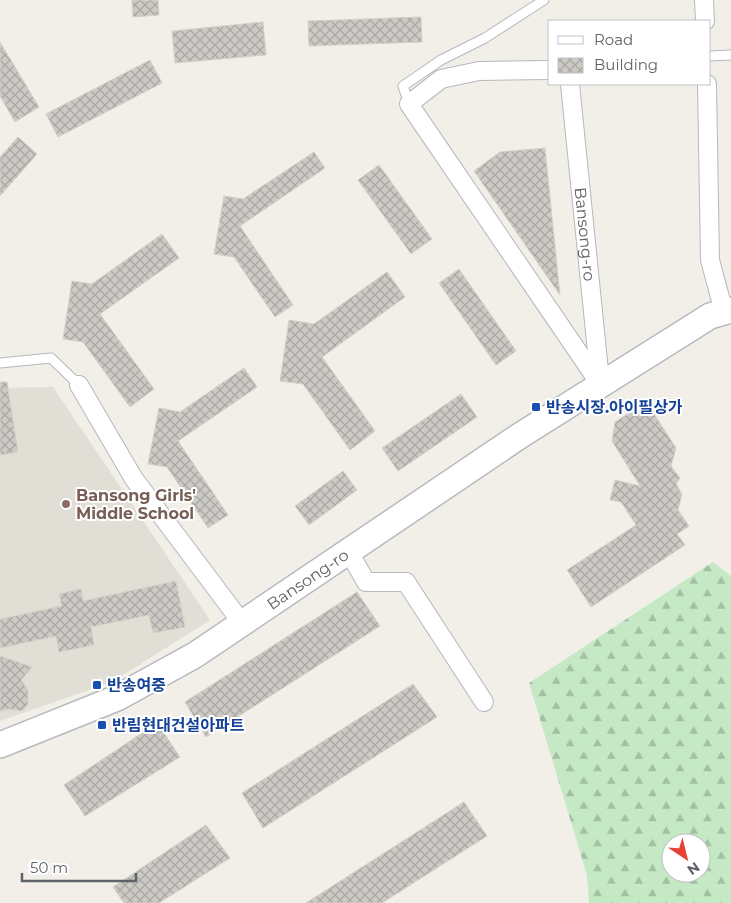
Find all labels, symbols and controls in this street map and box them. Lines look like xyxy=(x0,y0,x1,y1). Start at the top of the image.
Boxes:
legend xyxy=(548,20,711,85)
text: Road xyxy=(594,30,633,49)
text: Building xyxy=(594,55,658,74)
street label: Bansong-ro xyxy=(571,186,599,282)
place label: 반송시장.아이필상가 xyxy=(546,398,683,417)
marker: 반송시장.아이필상가 xyxy=(530,401,542,413)
place label: Bansong Girls' Middle School xyxy=(76,486,196,523)
marker: Bansong Girls' Middle School xyxy=(60,498,72,510)
street label: Bansong-ro xyxy=(263,545,352,613)
place label: 반송여중 xyxy=(107,676,166,695)
marker: 반송여중 xyxy=(91,679,103,691)
place label: 반림현대건설아파트 xyxy=(112,716,245,735)
marker: 반림현대건설아파트 xyxy=(96,719,108,731)
north arrow xyxy=(661,833,711,883)
scale bar xyxy=(22,850,136,882)
text: 50 m xyxy=(30,858,68,877)
text: N xyxy=(684,858,703,879)

